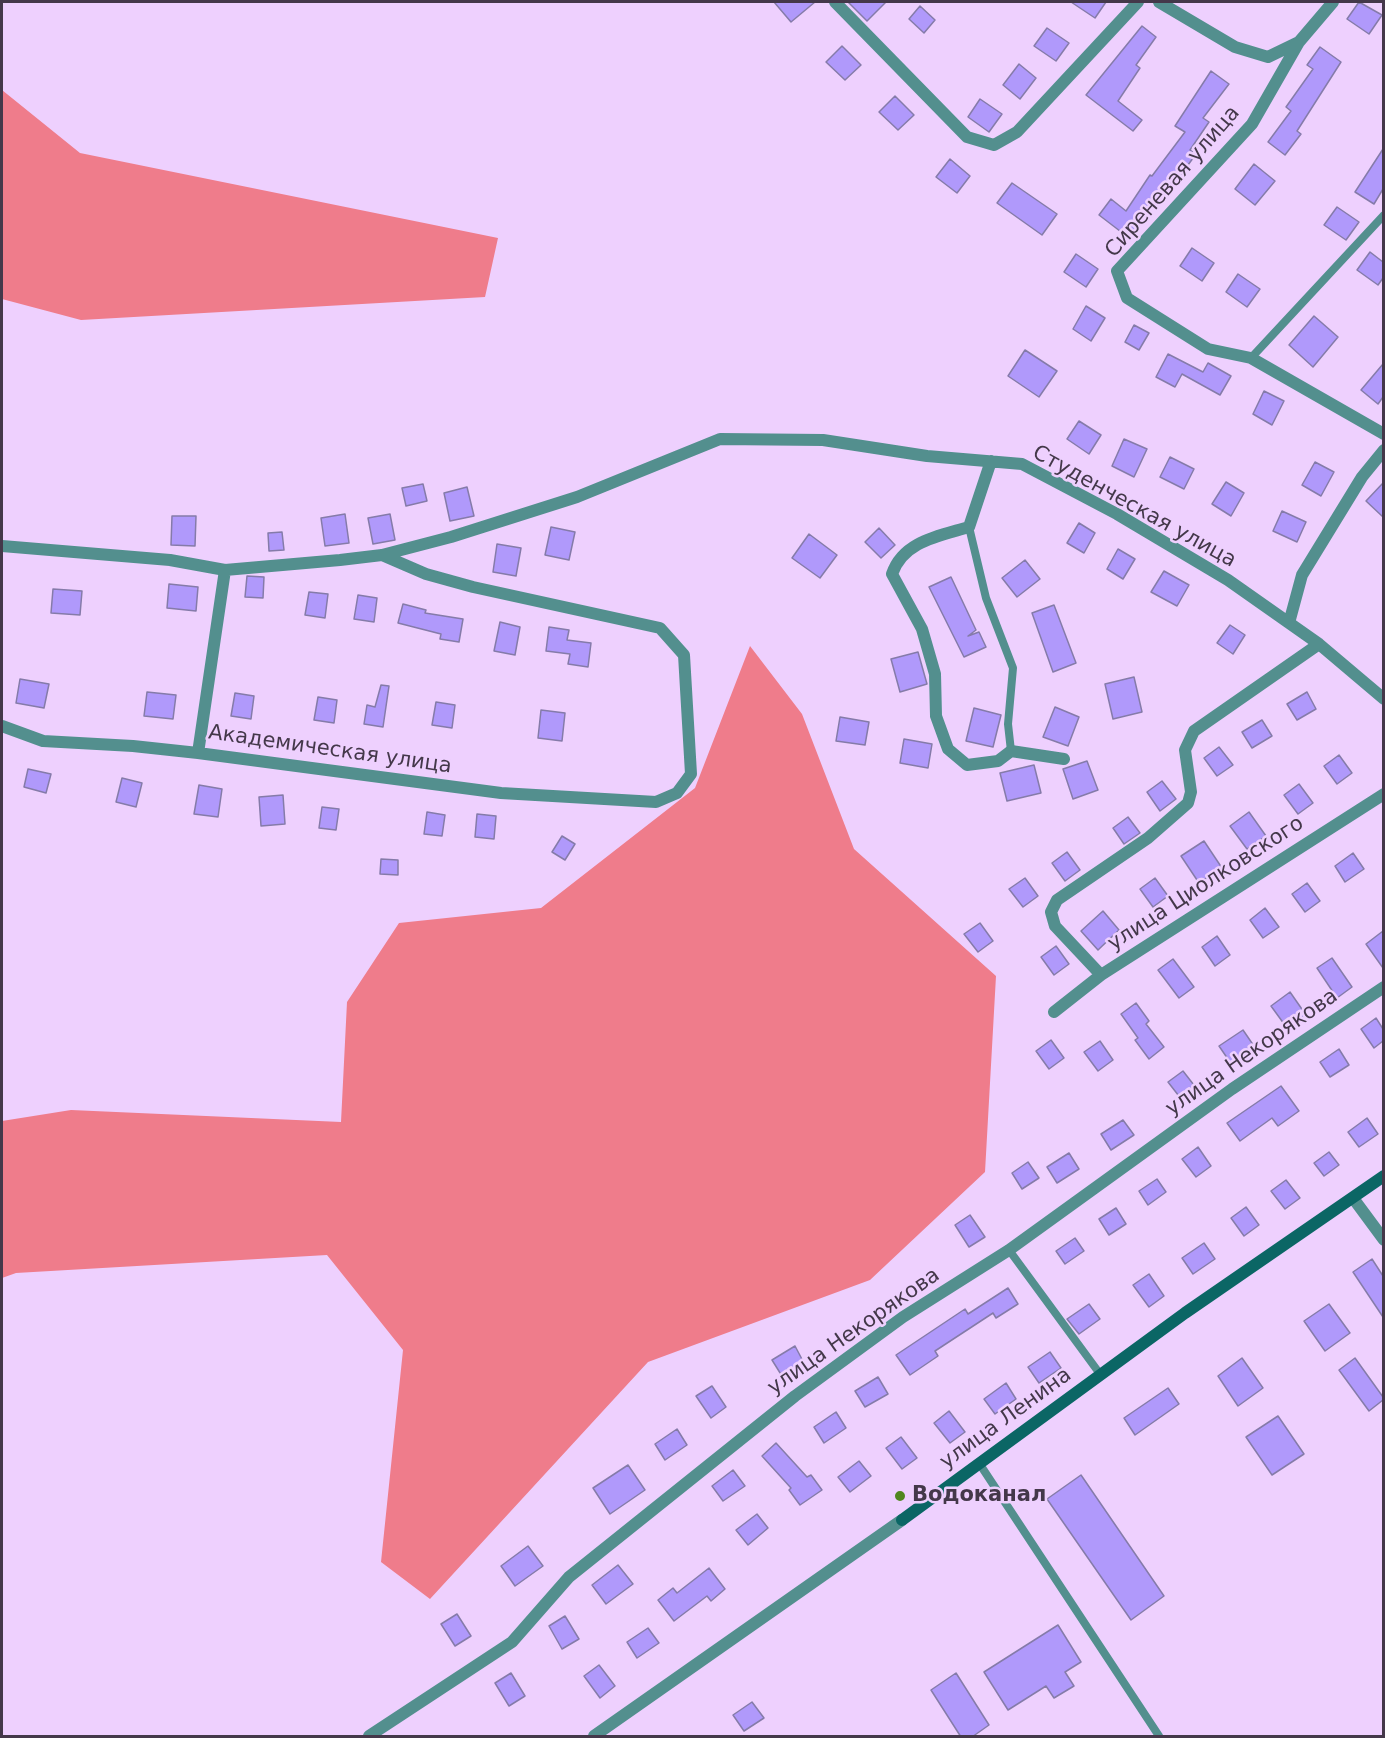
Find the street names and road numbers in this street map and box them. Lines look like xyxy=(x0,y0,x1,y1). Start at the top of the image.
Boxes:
street label: Сиреневая улица xyxy=(1100,101,1246,263)
street label: Студенческая улица xyxy=(1028,440,1240,574)
street label: Академическая улица xyxy=(207,720,453,780)
street label: улица Циолковского xyxy=(1103,811,1309,957)
street label: улица Некорякова xyxy=(1161,984,1343,1122)
street label: улица Некорякова xyxy=(763,1263,945,1401)
street label: улица Ленина xyxy=(935,1363,1077,1475)

